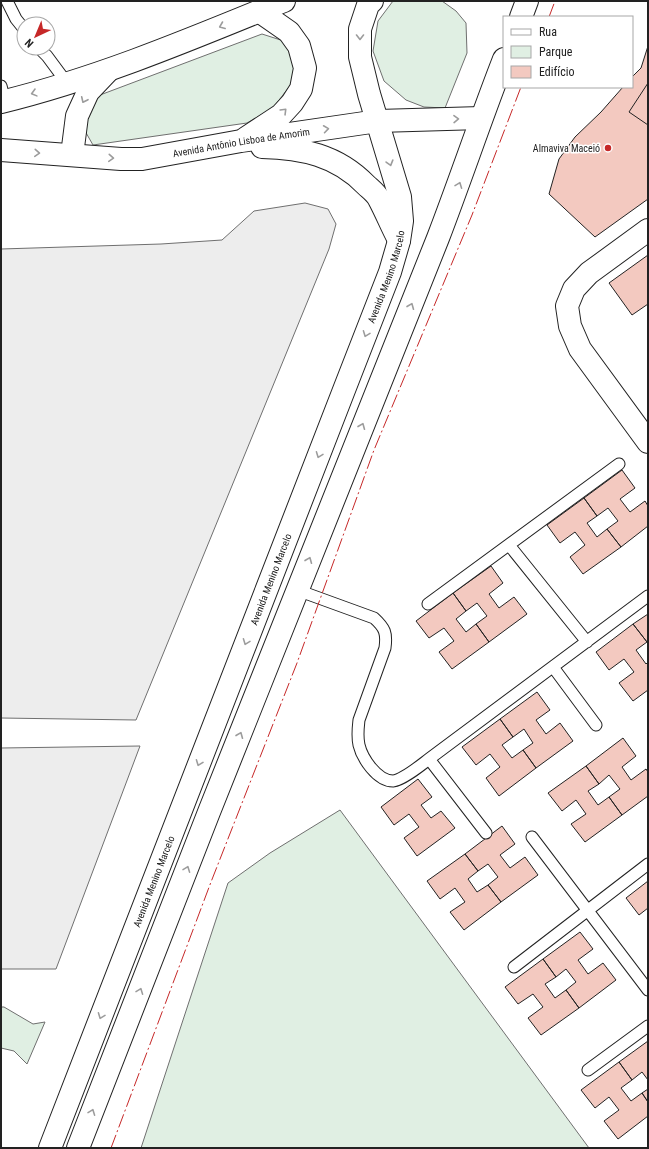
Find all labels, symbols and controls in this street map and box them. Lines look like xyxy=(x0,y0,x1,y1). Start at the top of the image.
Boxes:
north arrow xyxy=(16,16,56,56)
legend xyxy=(503,16,633,88)
one-way arrow xyxy=(219,22,226,30)
text: Rua xyxy=(539,25,557,39)
one-way arrow xyxy=(356,34,364,40)
text: N xyxy=(22,36,36,50)
text: Parque xyxy=(539,45,573,59)
text: Edifício xyxy=(539,65,575,79)
one-way arrow xyxy=(31,88,38,97)
one-way arrow xyxy=(81,96,89,103)
one-way arrow xyxy=(279,108,287,116)
one-way arrow xyxy=(453,115,459,124)
one-way arrow xyxy=(323,125,329,134)
street label: Avenida Antônio Lisboa de Amorim xyxy=(172,126,310,159)
place label: Almaviva Maceió xyxy=(533,143,600,154)
marker: Almaviva Maceió xyxy=(603,143,613,153)
one-way arrow xyxy=(34,148,40,157)
one-way arrow xyxy=(108,154,114,163)
one-way arrow xyxy=(385,159,394,166)
one-way arrow xyxy=(454,182,462,189)
street label: Avenida Menino Marcelo xyxy=(366,230,407,325)
one-way arrow xyxy=(406,303,414,310)
one-way arrow xyxy=(362,331,370,338)
one-way arrow xyxy=(357,423,365,431)
one-way arrow xyxy=(315,452,323,459)
street label: Avenida Menino Marcelo xyxy=(248,532,294,627)
one-way arrow xyxy=(304,557,312,564)
one-way arrow xyxy=(243,638,251,645)
one-way arrow xyxy=(235,732,243,739)
one-way arrow xyxy=(196,760,204,767)
street label: Avenida Menino Marcelo xyxy=(131,834,177,929)
one-way arrow xyxy=(182,866,190,873)
one-way arrow xyxy=(135,987,143,994)
one-way arrow xyxy=(97,1013,105,1020)
one-way arrow xyxy=(88,1108,96,1115)

